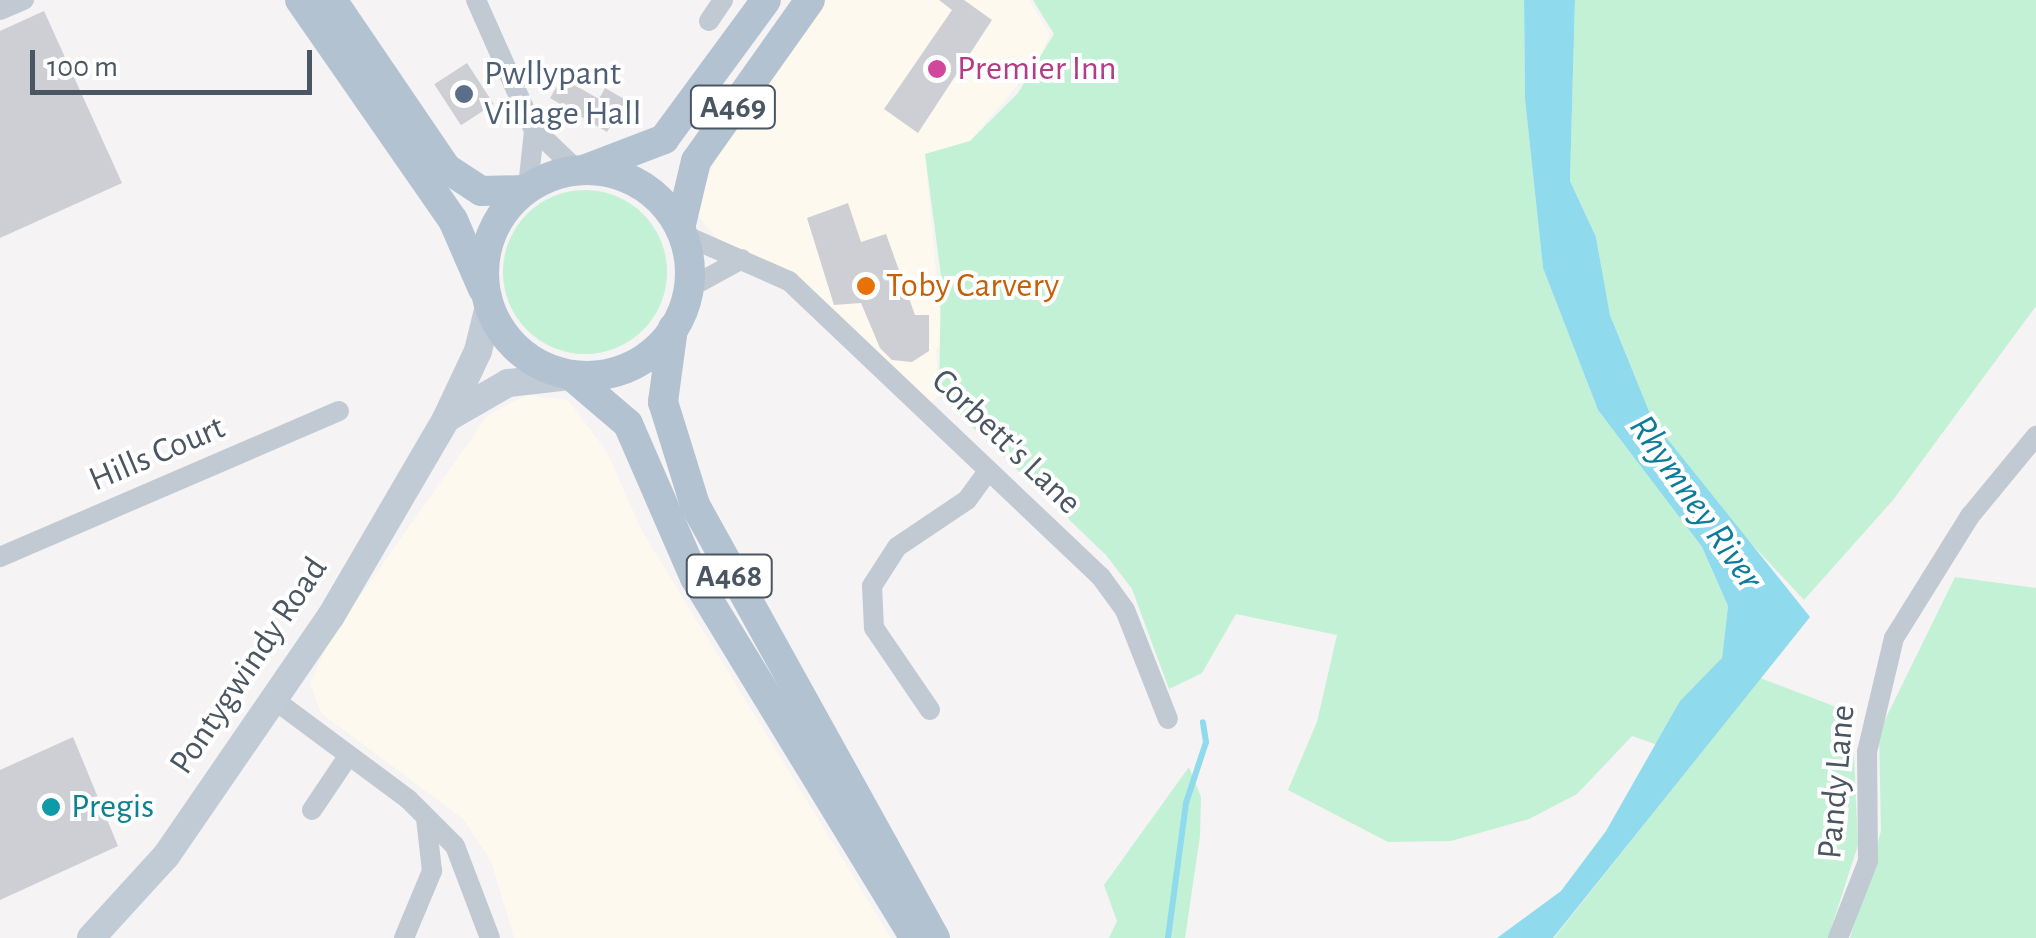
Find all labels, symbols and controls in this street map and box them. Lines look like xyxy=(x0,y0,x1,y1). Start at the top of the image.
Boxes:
scale bar xyxy=(35,30,318,92)
place label: Premier Inn xyxy=(957,48,1117,90)
text: 100 m xyxy=(47,52,118,82)
place label: Pwllypant Village Hall xyxy=(484,53,641,135)
marker: Premier Inn xyxy=(926,58,948,80)
road number: A469 xyxy=(688,80,778,134)
marker: Pwllypant Village Hall xyxy=(453,83,475,105)
place label: Toby Carvery xyxy=(886,265,1059,307)
marker: Toby Carvery xyxy=(855,275,877,297)
street label: Corbett's Lane xyxy=(922,360,1090,524)
street label: Hills Court xyxy=(83,407,231,501)
water label: Rhymney River xyxy=(1618,407,1772,599)
road number: A468 xyxy=(684,549,774,603)
street label: Pontygwindy Road xyxy=(161,550,337,782)
street label: Pandy Lane xyxy=(1809,703,1865,861)
place label: Pregis xyxy=(71,786,154,828)
marker: Pregis xyxy=(40,796,62,818)

